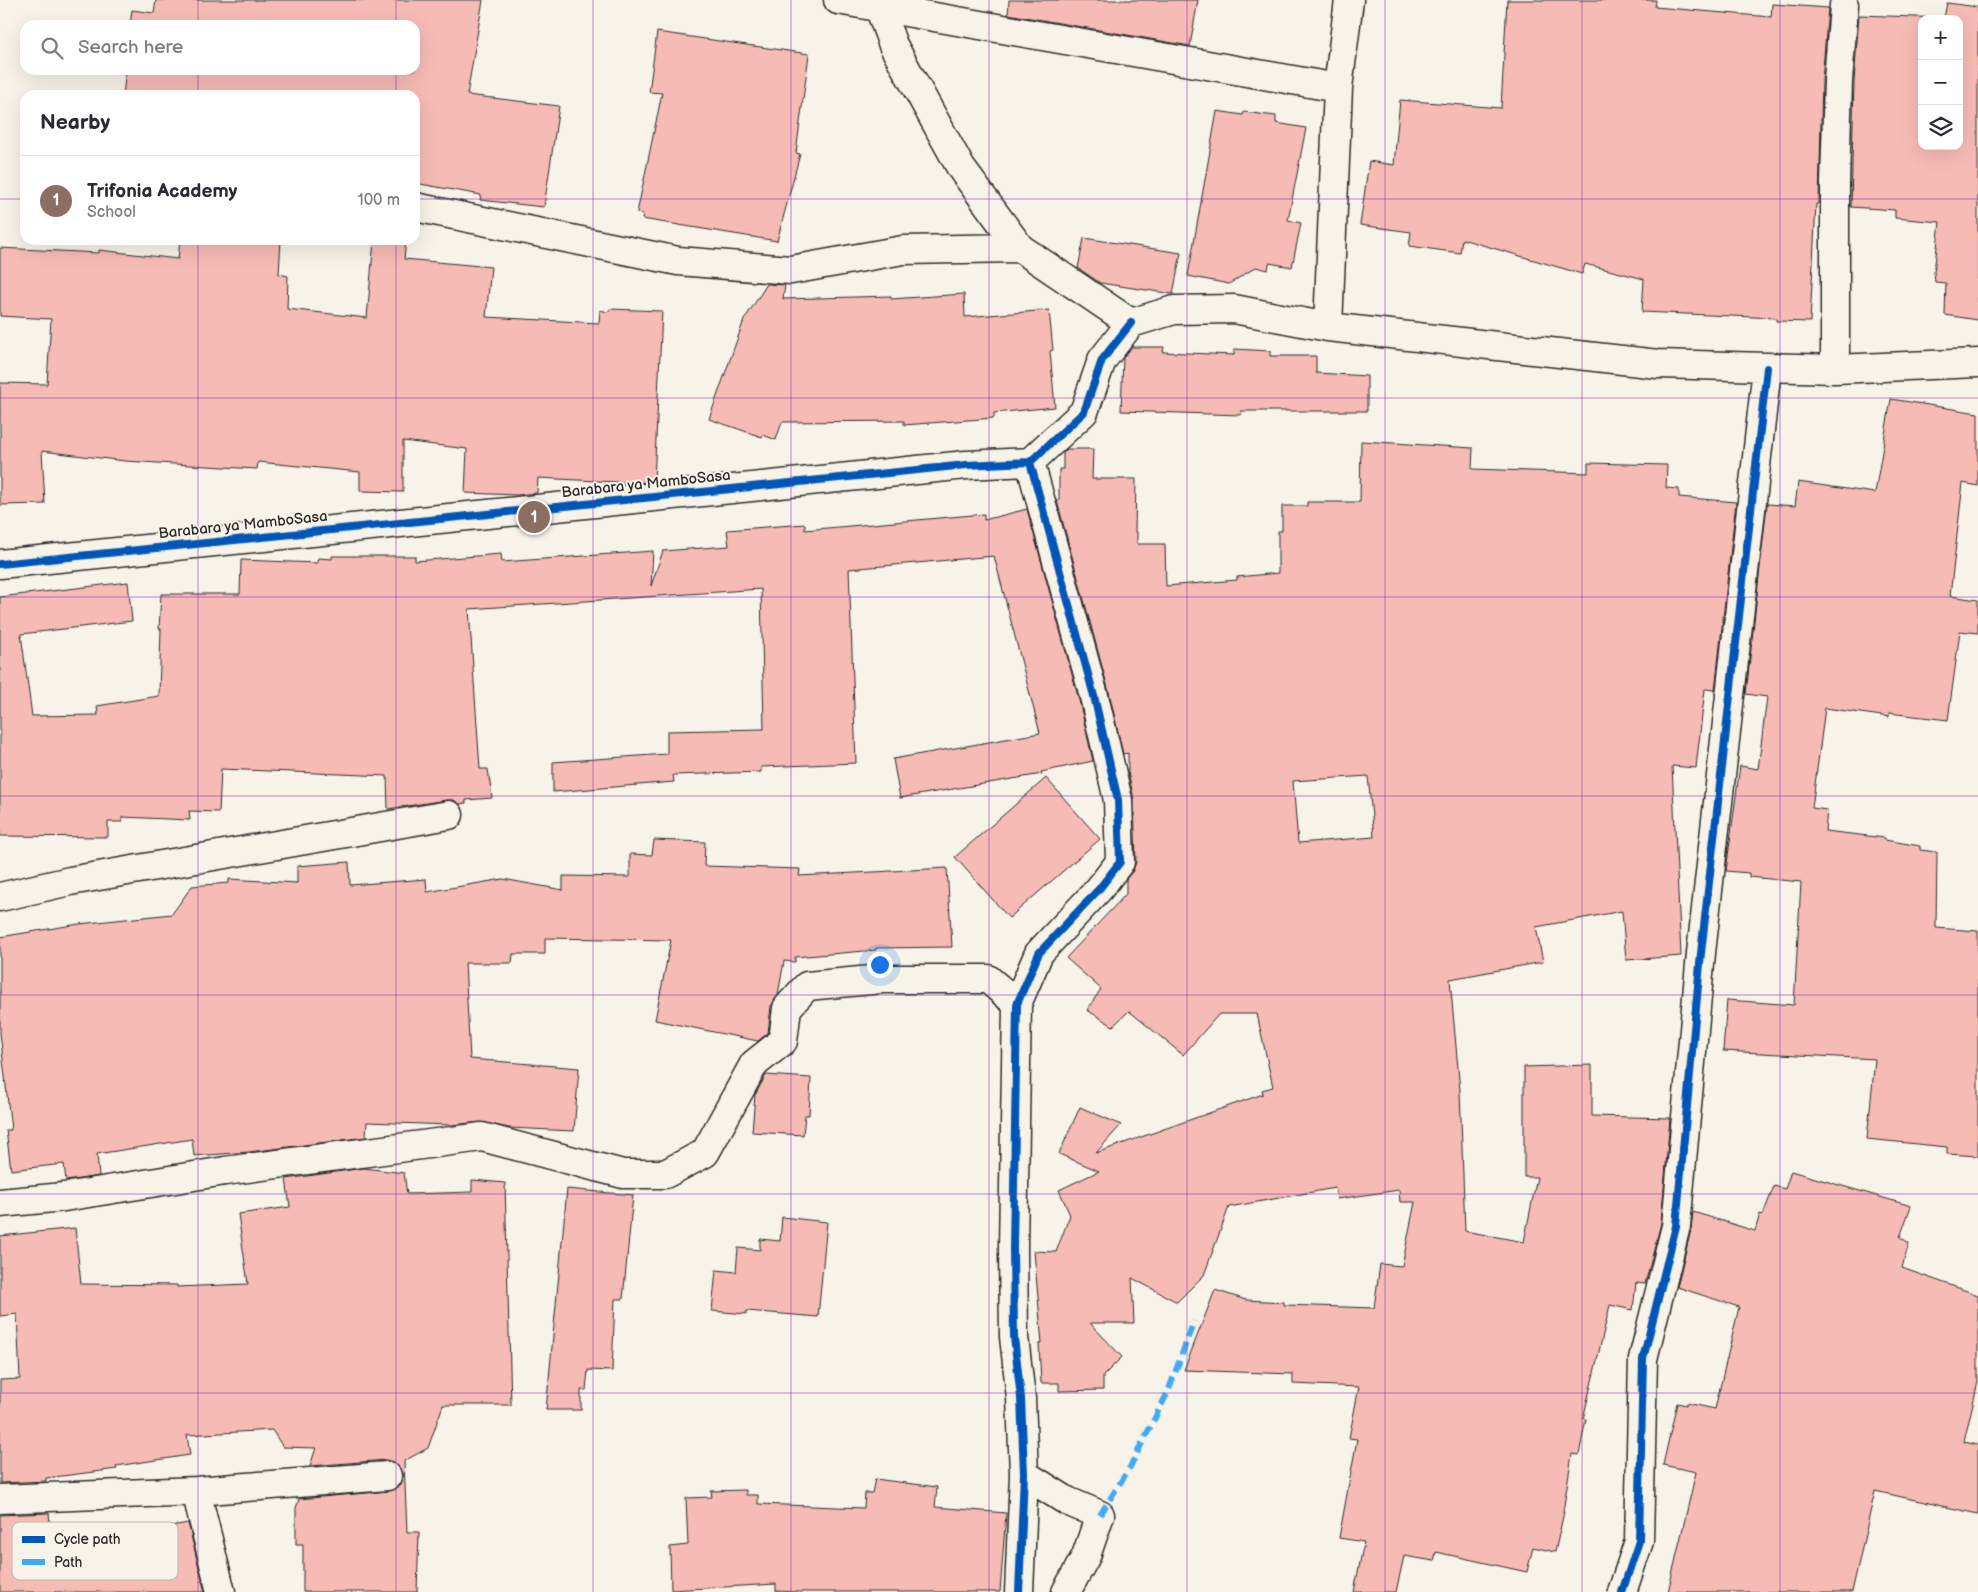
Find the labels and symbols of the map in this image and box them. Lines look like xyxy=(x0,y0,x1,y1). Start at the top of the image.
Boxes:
street label: Barabara ya MamboSasa xyxy=(561,466,731,502)
pin: 1 xyxy=(518,498,550,536)
street label: Barabara ya MamboSasa xyxy=(158,507,328,543)
your location xyxy=(867,952,893,978)
legend xyxy=(12,1522,178,1580)
text: Cycle path xyxy=(54,1531,121,1548)
text: Path xyxy=(54,1554,82,1571)

